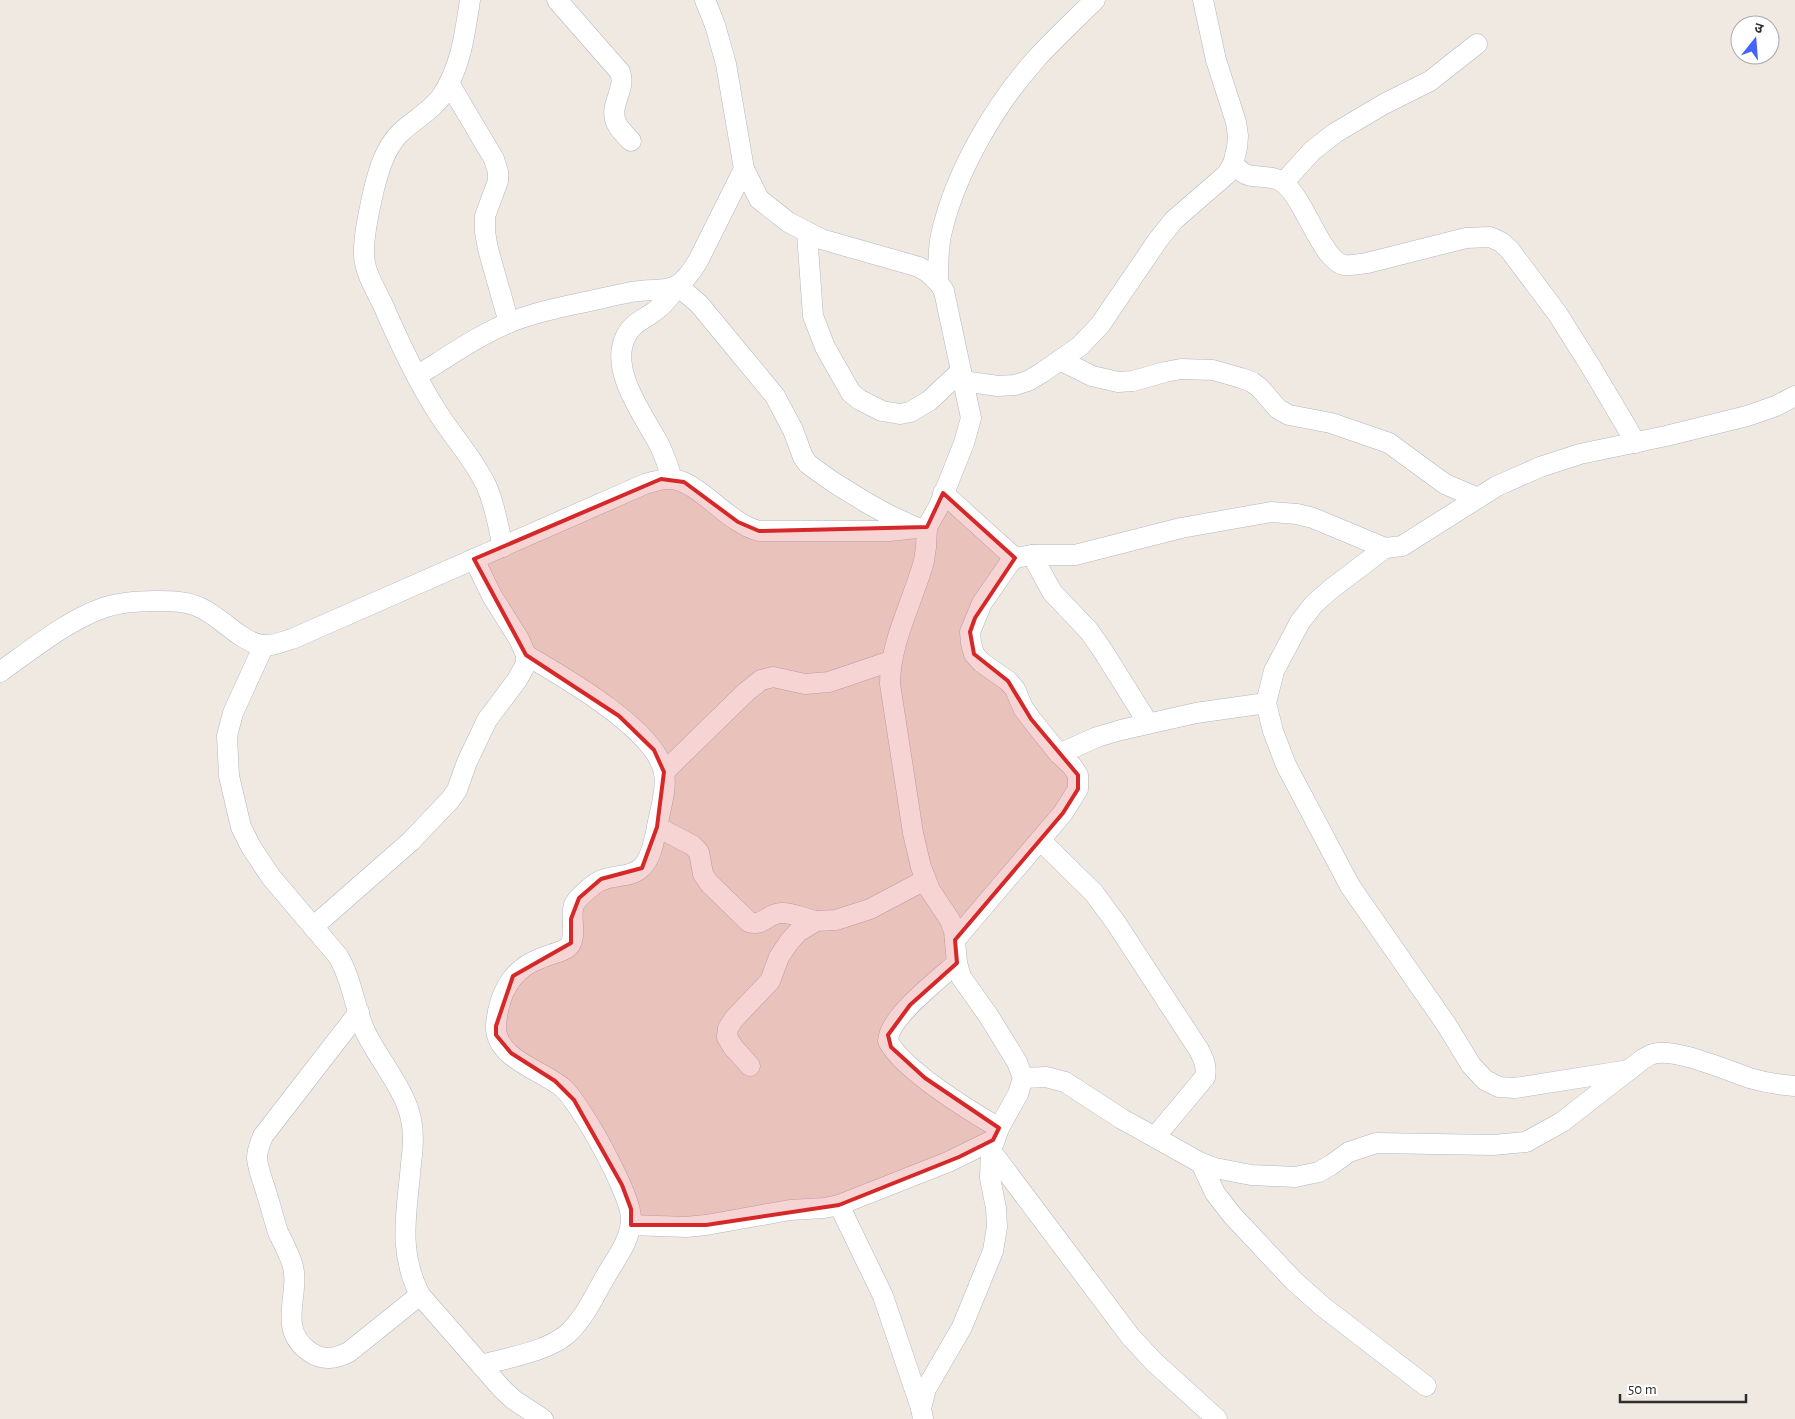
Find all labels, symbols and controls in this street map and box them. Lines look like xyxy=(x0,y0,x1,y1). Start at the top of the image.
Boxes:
north arrow xyxy=(1730,15,1780,65)
text: उ xyxy=(1753,21,1765,37)
scale bar xyxy=(1620,1372,1746,1404)
text: 50 m xyxy=(1628,1382,1657,1397)

